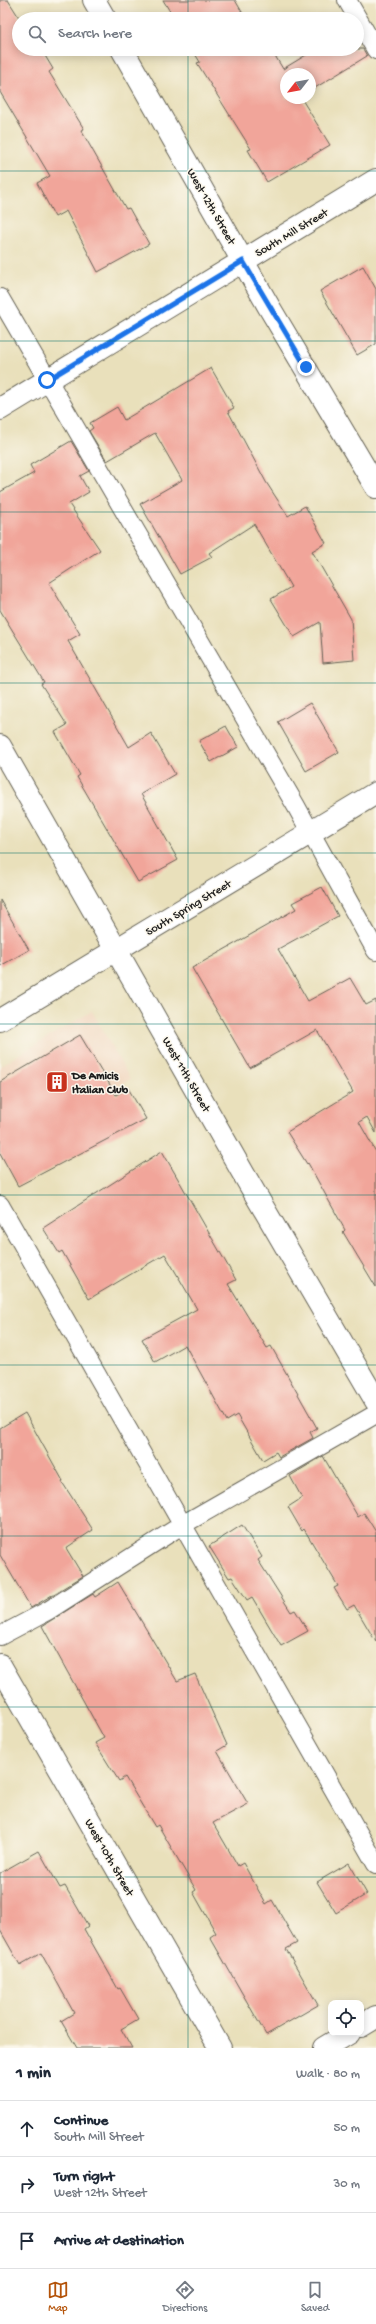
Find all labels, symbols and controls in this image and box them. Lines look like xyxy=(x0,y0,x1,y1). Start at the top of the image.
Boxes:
search box xyxy=(12,12,364,56)
icon: search xyxy=(26,23,48,45)
text: Search here xyxy=(58,25,132,43)
north arrow xyxy=(280,68,316,104)
street label: West 12th Street xyxy=(183,166,238,248)
street label: South Mill Street xyxy=(253,206,332,261)
route end xyxy=(297,358,315,376)
route start xyxy=(38,371,56,389)
street label: South Spring Street xyxy=(144,877,235,940)
street label: West 11th Street xyxy=(158,1035,213,1116)
building icon: De Amicis Italian Club xyxy=(44,1069,70,1095)
place label: De Amicis Italian Club xyxy=(71,1070,129,1098)
street label: West 10th Street xyxy=(81,1817,136,1900)
map controls xyxy=(328,2000,364,2036)
button: locate xyxy=(328,2000,364,2036)
text: 1 min xyxy=(16,2064,51,2084)
text: Walk · 80 m xyxy=(296,2067,360,2082)
text: Continue xyxy=(54,2112,108,2130)
icon: ahead xyxy=(16,2118,38,2140)
text: 50 m xyxy=(333,2121,360,2136)
text: South Mill Street xyxy=(54,2130,144,2145)
text: Turn right xyxy=(54,2168,114,2186)
icon: right xyxy=(16,2174,38,2196)
text: 30 m xyxy=(334,2177,360,2192)
text: West 12th Street xyxy=(54,2186,147,2201)
icon: arrive xyxy=(16,2230,38,2252)
text: Arrive at destination xyxy=(54,2232,184,2250)
tab: Map xyxy=(47,2279,69,2315)
tab: Directions xyxy=(163,2279,207,2315)
tab: Saved xyxy=(301,2279,329,2315)

